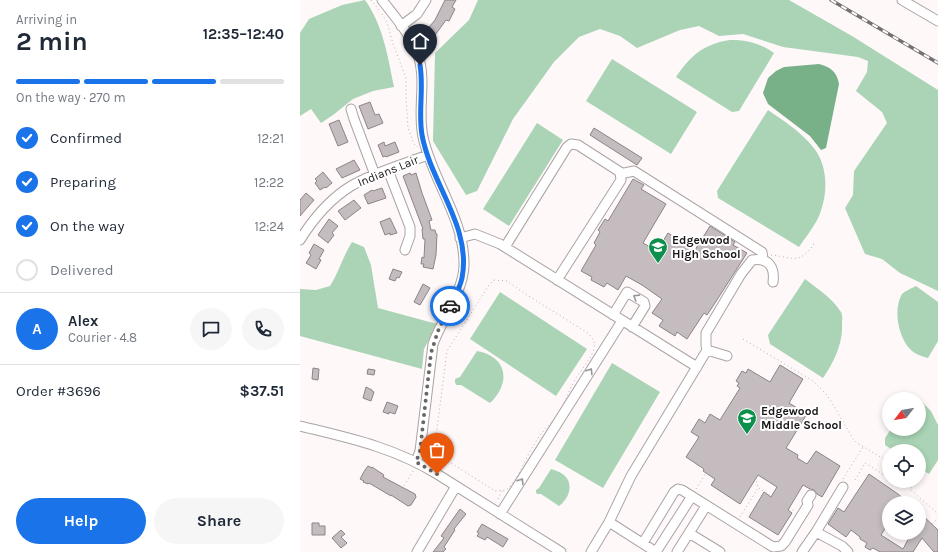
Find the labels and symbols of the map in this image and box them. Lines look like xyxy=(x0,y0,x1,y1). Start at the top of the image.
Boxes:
pin xyxy=(403,24,437,65)
street label: Indians Lair xyxy=(356,152,421,190)
place label: Edgewood High School xyxy=(672,233,741,261)
school or university icon: Edgewood High School xyxy=(647,236,669,264)
courier xyxy=(430,286,470,326)
one-way arrow xyxy=(633,294,640,302)
one-way arrow xyxy=(586,368,593,375)
north arrow xyxy=(882,392,926,436)
place label: Edgewood Middle School xyxy=(761,404,842,432)
school or university icon: Edgewood Middle School xyxy=(736,407,758,435)
pin xyxy=(420,433,454,474)
one-way arrow xyxy=(516,478,524,485)

